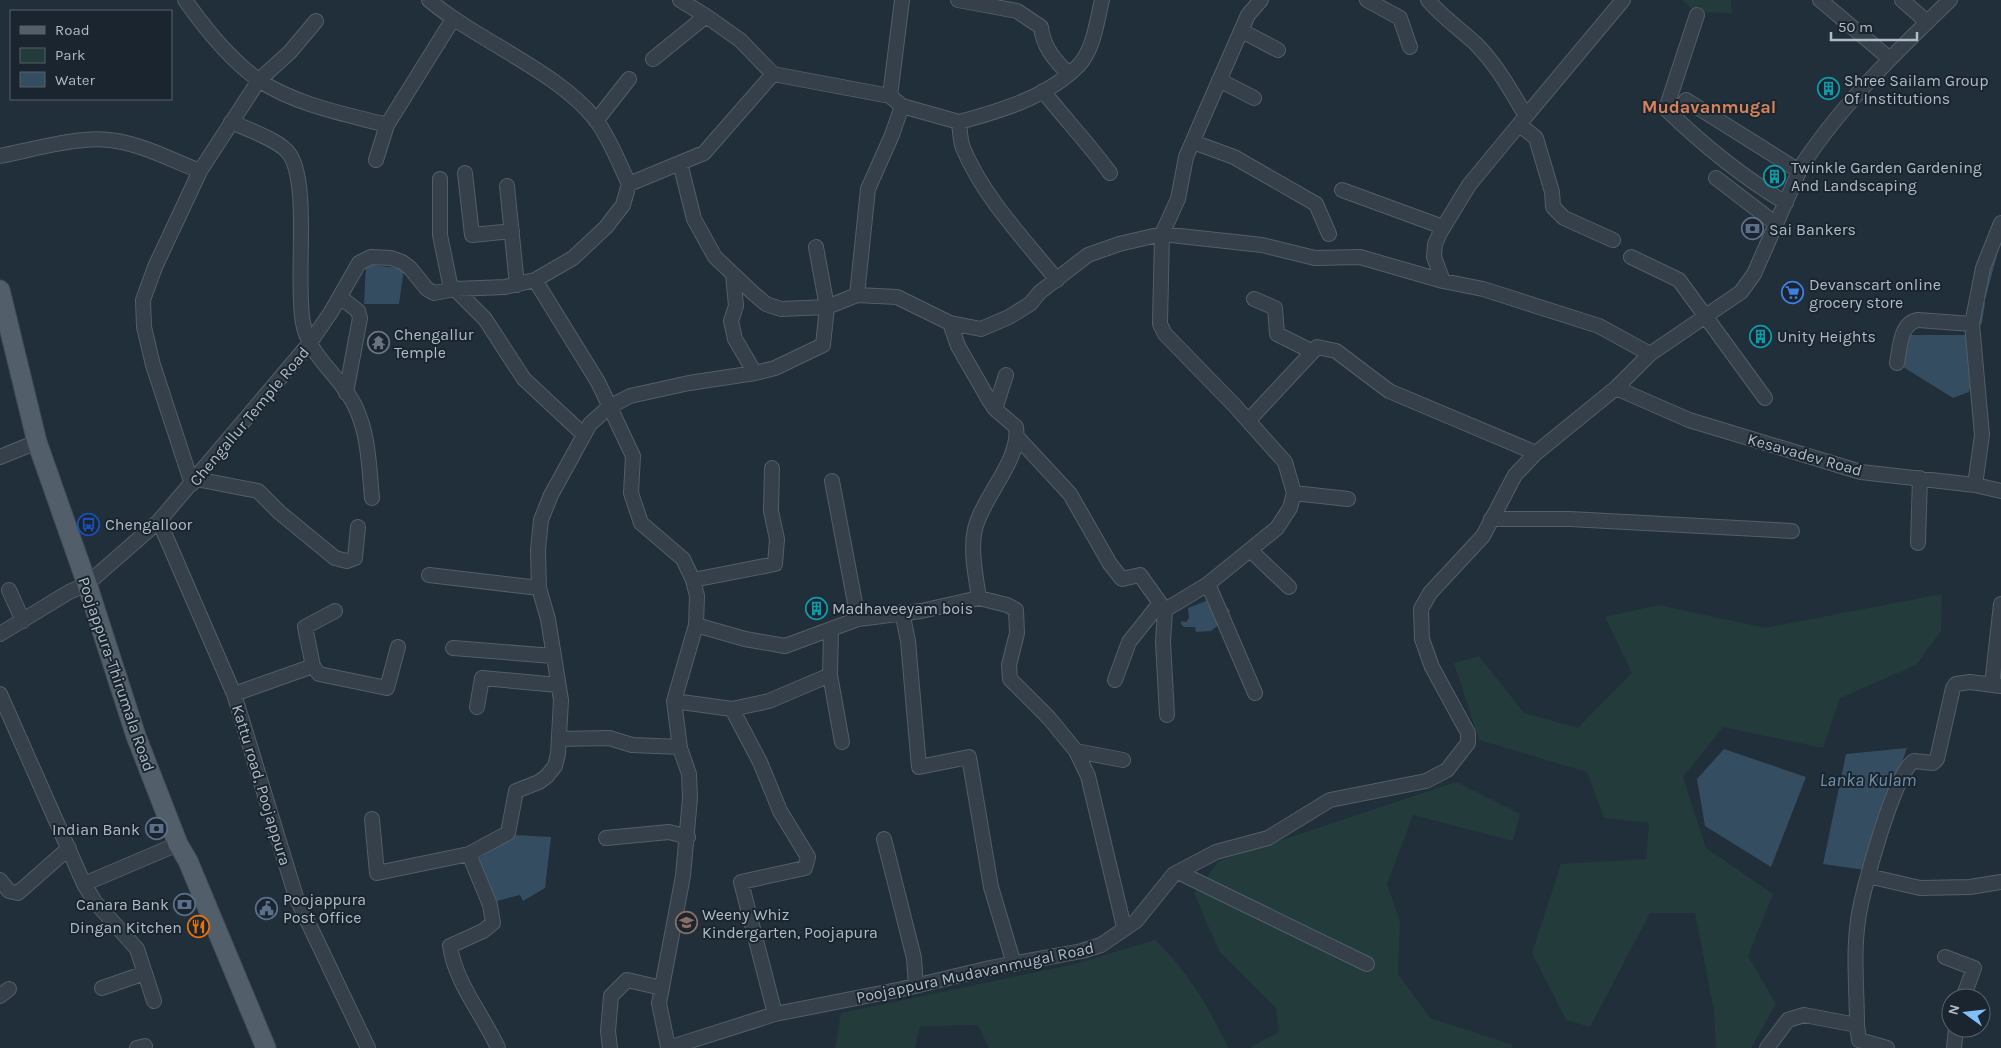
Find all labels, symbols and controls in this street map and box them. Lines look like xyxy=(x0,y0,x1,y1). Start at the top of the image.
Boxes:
legend xyxy=(10,10,172,100)
scale bar xyxy=(1831,10,1917,42)
text: 50 m xyxy=(1838,18,1873,36)
text: Road xyxy=(55,21,90,39)
text: Park xyxy=(55,46,85,64)
text: Water xyxy=(55,71,96,89)
place label: Shree Sailam Group Of Institutions xyxy=(1844,71,1989,108)
building icon: Shree Sailam Group Of Institutions xyxy=(1816,77,1840,101)
district label: Mudavanmugal xyxy=(1642,96,1776,118)
place label: Twinkle Garden Gardening And Landscaping xyxy=(1791,158,1982,195)
building icon: Twinkle Garden Gardening And Landscaping xyxy=(1763,164,1787,188)
bank icon: Sai Bankers xyxy=(1741,217,1765,241)
place label: Sai Bankers xyxy=(1769,220,1856,239)
place label: Devanscart online grocery store xyxy=(1809,275,1941,312)
supermarket icon: Devanscart online grocery store xyxy=(1781,281,1805,305)
building icon: Unity Heights xyxy=(1749,324,1773,348)
place label: Chengallur Temple xyxy=(394,325,474,362)
place label: Unity Heights xyxy=(1777,327,1876,346)
temple icon: Chengallur Temple xyxy=(366,331,390,355)
street label: Chengallur Temple Road xyxy=(186,343,313,490)
street label: Kesavadev Road xyxy=(1745,429,1864,480)
bus stop icon: Chengalloor xyxy=(77,512,101,536)
place label: Chengalloor xyxy=(105,515,193,534)
street label: Poojappura-Thirumala Road xyxy=(74,574,159,774)
building icon: Madhaveeyam bois xyxy=(804,596,828,620)
place label: Madhaveeyam bois xyxy=(832,599,973,618)
street label: Kattu road, Poojappura xyxy=(228,702,295,868)
water label: Lanka Kulam xyxy=(1820,769,1916,791)
bank icon: Indian Bank xyxy=(144,817,168,841)
place label: Indian Bank xyxy=(52,820,140,839)
place label: Poojappura Post Office xyxy=(283,890,366,927)
bank icon: Canara Bank xyxy=(173,892,197,916)
place label: Canara Bank xyxy=(76,895,169,914)
public building icon: Poojappura Post Office xyxy=(255,896,279,920)
place label: Weeny Whiz Kindergarten, Poojapura xyxy=(702,905,878,942)
school or university icon: Weeny Whiz Kindergarten, Poojapura xyxy=(674,911,698,935)
restaurant icon: Dingan Kitchen xyxy=(186,915,210,939)
place label: Dingan Kitchen xyxy=(69,918,182,937)
street label: Poojappura Mudavanmugal Road xyxy=(854,938,1096,1007)
north arrow xyxy=(1941,988,1991,1038)
text: N xyxy=(1944,1003,1963,1017)

